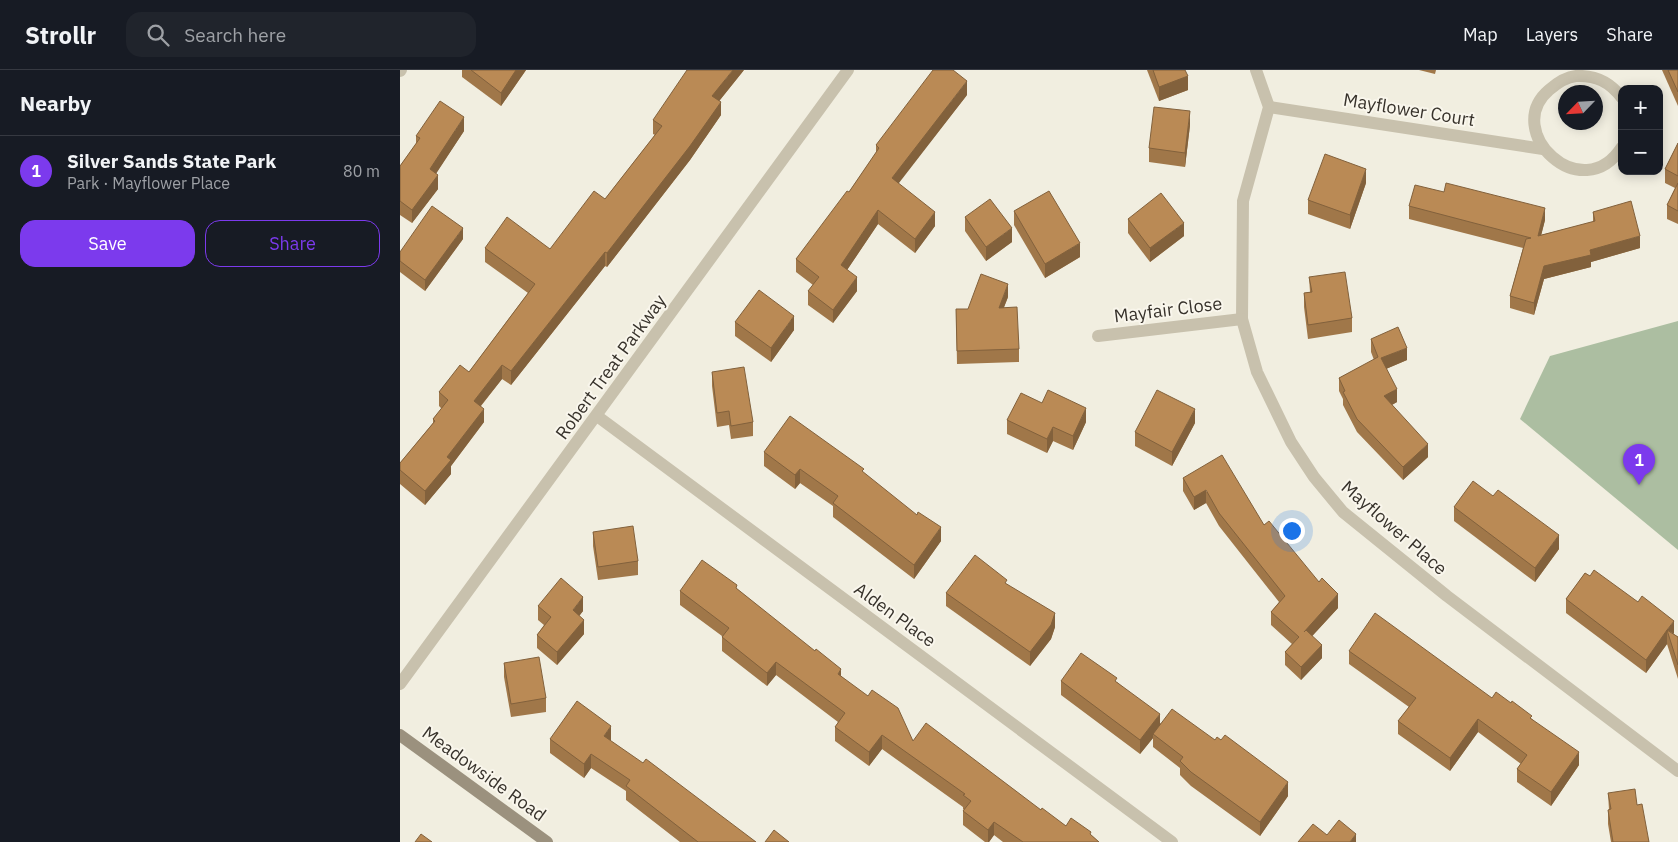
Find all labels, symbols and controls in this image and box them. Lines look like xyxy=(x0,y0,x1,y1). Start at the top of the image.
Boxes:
search box xyxy=(126,12,476,57)
text: Strollr xyxy=(25,19,96,51)
icon: search xyxy=(144,21,172,49)
text: Search here xyxy=(184,23,286,47)
text: Map xyxy=(1463,23,1498,46)
text: Layers xyxy=(1526,23,1578,46)
text: Share xyxy=(1606,23,1653,46)
north arrow xyxy=(1558,85,1603,130)
map controls xyxy=(1618,85,1663,175)
button: + xyxy=(1618,85,1663,130)
street label: Mayflower Court xyxy=(1342,88,1476,131)
text: Nearby xyxy=(20,89,91,117)
button: − xyxy=(1618,130,1663,175)
text: Silver Sands State Park xyxy=(67,149,276,173)
text: 1 xyxy=(31,161,41,181)
text: 80 m xyxy=(343,161,380,181)
text: Park · Mayflower Place xyxy=(67,173,230,193)
button: Save xyxy=(20,220,195,267)
button: Share xyxy=(205,220,380,267)
street label: Robert Treat Parkway xyxy=(550,290,671,444)
street label: Mayfair Close xyxy=(1113,291,1223,328)
pin: 1 xyxy=(1623,444,1655,485)
street label: Mayflower Place xyxy=(1337,475,1452,580)
your location xyxy=(1279,518,1305,544)
street label: Alden Place xyxy=(850,577,941,652)
street label: Meadowside Road xyxy=(418,721,551,826)

